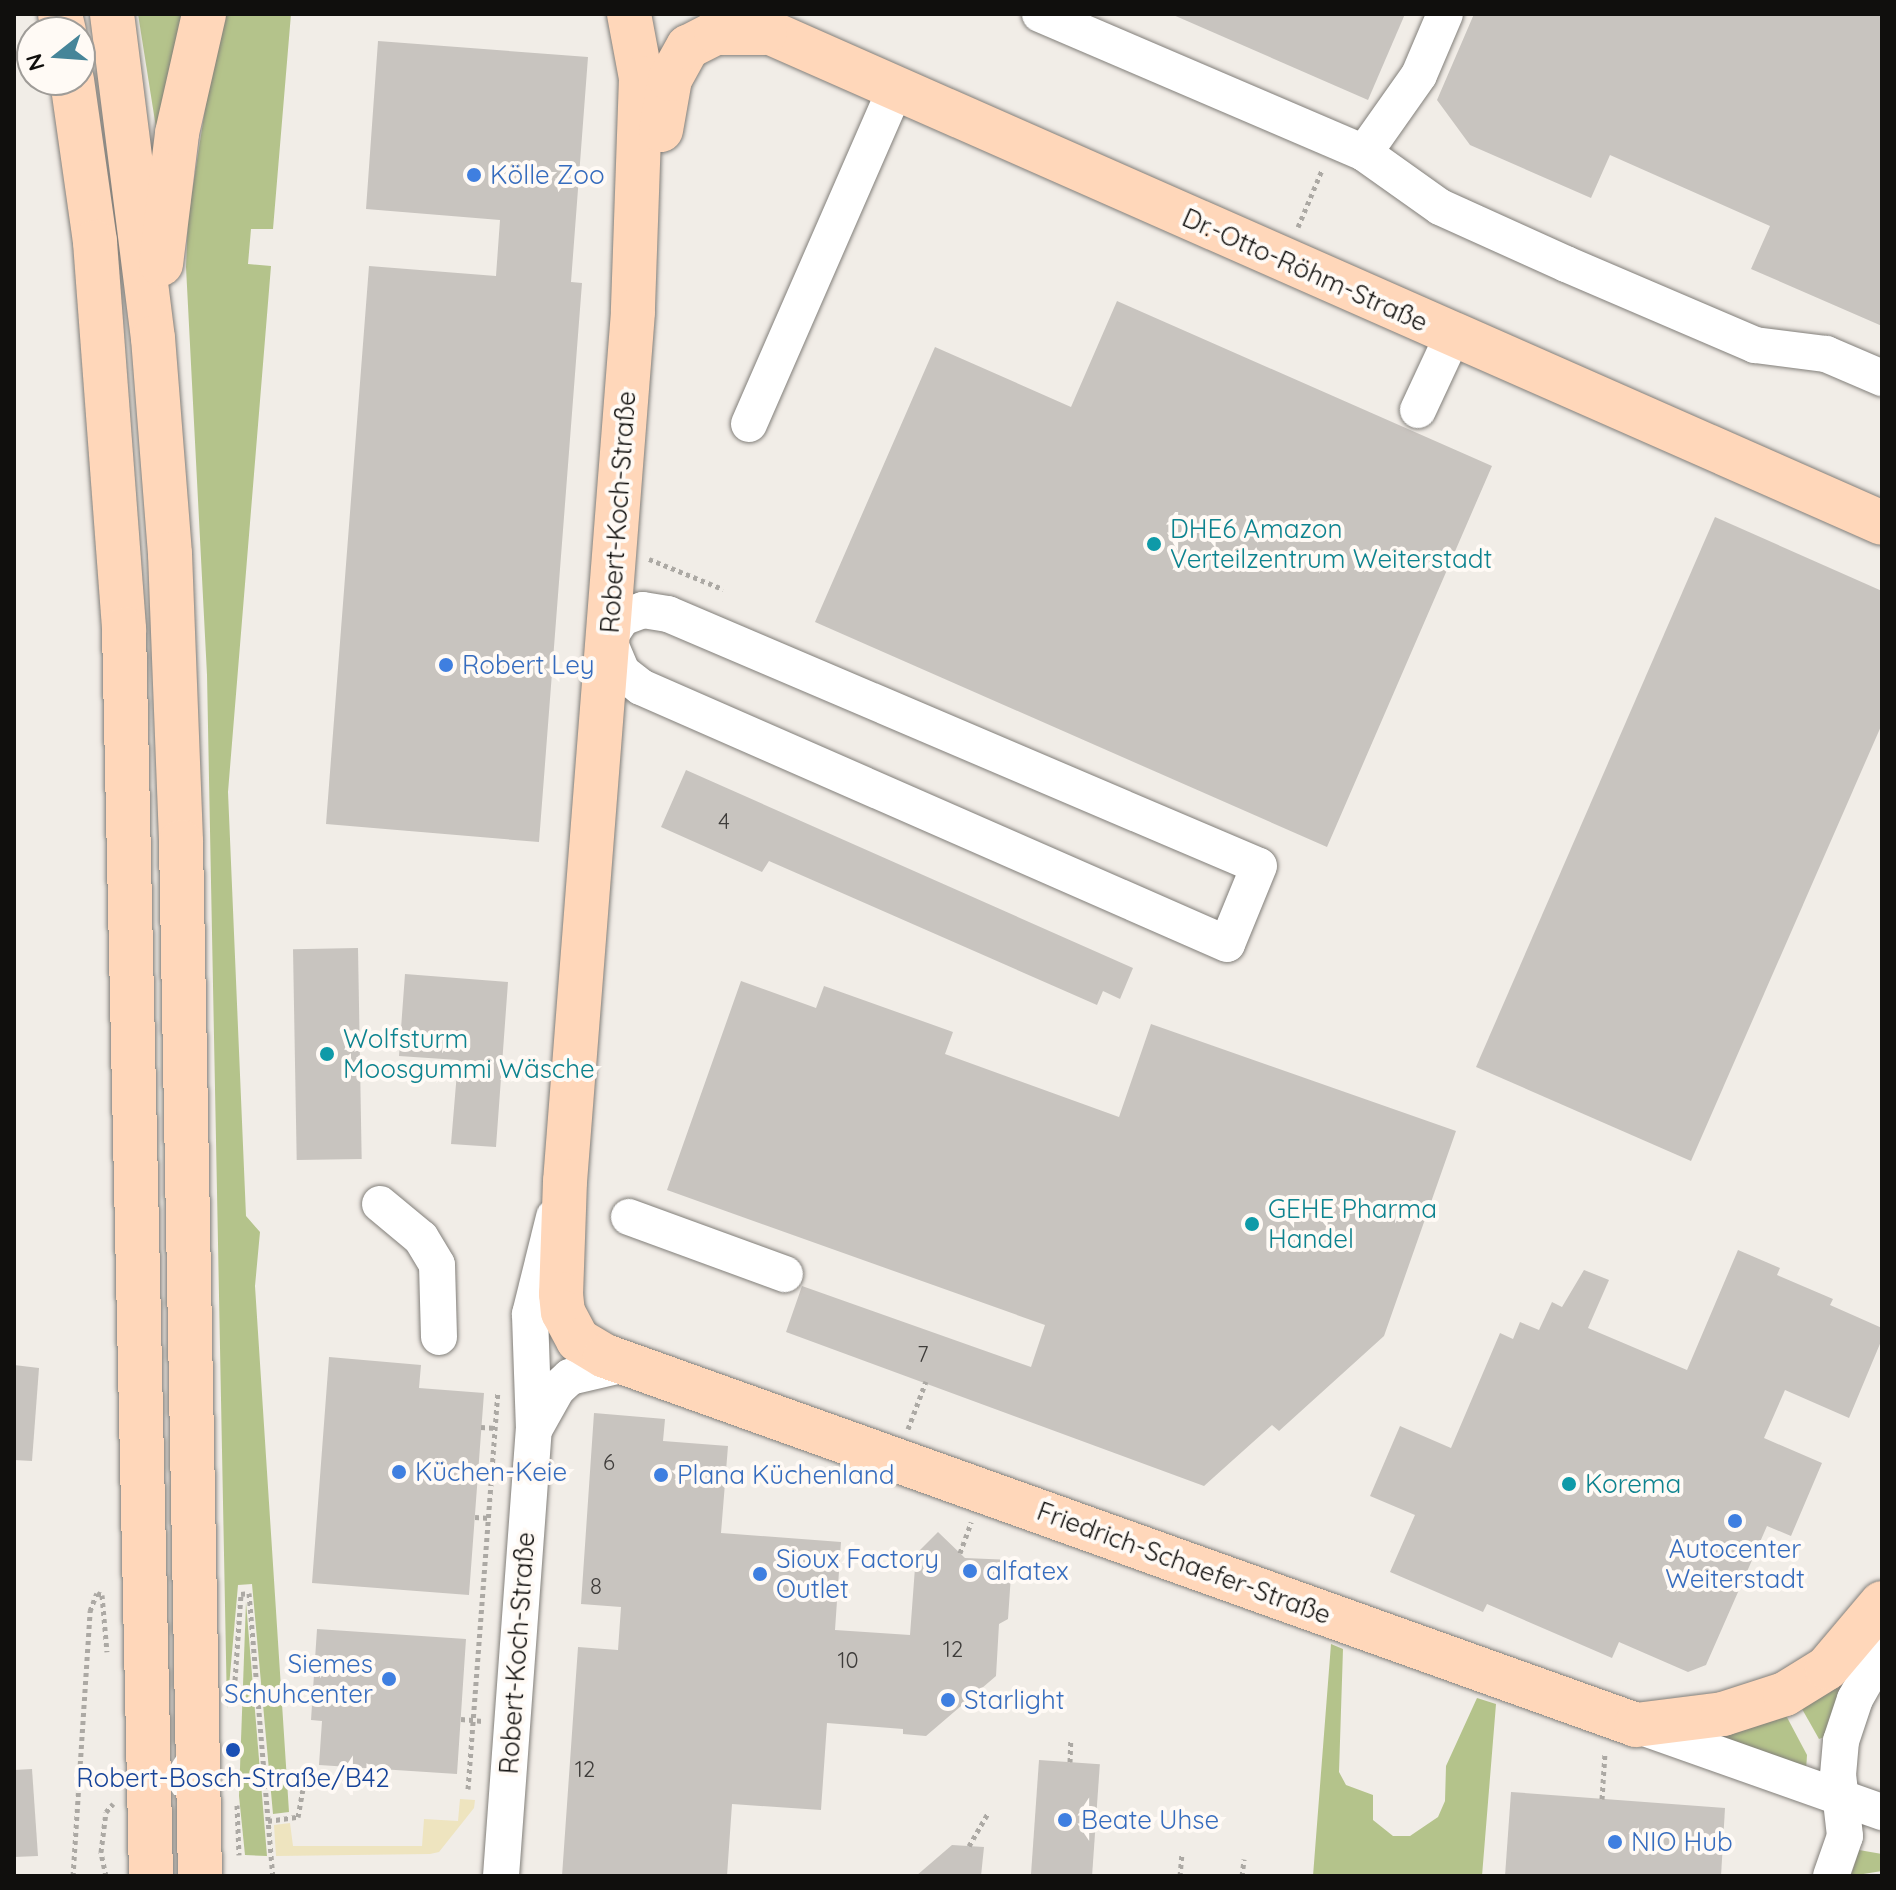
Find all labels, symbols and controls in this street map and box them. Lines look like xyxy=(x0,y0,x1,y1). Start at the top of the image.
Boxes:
north arrow xyxy=(16,16,96,96)
text: N xyxy=(19,51,51,74)
place label: Kölle Zoo xyxy=(490,159,605,191)
marker: Kölle Zoo xyxy=(465,166,483,184)
street label: Dr.-Otto-Röhm-Straße xyxy=(1178,202,1432,338)
street label: Robert-Koch-Straße xyxy=(594,390,642,634)
place label: DHE6 Amazon Verteilzentrum Weiterstadt xyxy=(1170,513,1492,574)
marker: DHE6 Amazon Verteilzentrum Weiterstadt xyxy=(1145,535,1163,553)
place label: Robert Ley xyxy=(462,649,595,681)
marker: Robert Ley xyxy=(437,656,455,674)
house number: 4 xyxy=(718,809,730,835)
place label: Wolfsturm Moosgummi Wäsche xyxy=(343,1023,595,1084)
marker: Wolfsturm Moosgummi Wäsche xyxy=(318,1045,336,1063)
place label: GEHE Pharma Handel xyxy=(1268,1193,1437,1254)
marker: GEHE Pharma Handel xyxy=(1243,1215,1261,1233)
house number: 7 xyxy=(917,1342,929,1368)
house number: 6 xyxy=(603,1450,615,1476)
place label: Küchen-Keie xyxy=(415,1456,567,1488)
place label: Plana Küchenland xyxy=(677,1459,895,1491)
marker: Küchen-Keie xyxy=(390,1463,408,1481)
marker: Plana Küchenland xyxy=(652,1466,670,1484)
place label: Korema xyxy=(1585,1468,1681,1500)
marker: Korema xyxy=(1560,1475,1578,1493)
street label: Friedrich-Schaefer-Straße xyxy=(1033,1495,1335,1631)
marker: Autocenter Weiterstadt xyxy=(1726,1512,1744,1530)
street label: Robert-Koch-Straße xyxy=(493,1531,541,1775)
place label: Autocenter Weiterstadt xyxy=(1665,1533,1805,1594)
place label: Sioux Factory Outlet xyxy=(776,1543,939,1604)
place label: alfatex xyxy=(986,1555,1069,1587)
marker: alfatex xyxy=(961,1562,979,1580)
marker: Sioux Factory Outlet xyxy=(751,1565,769,1583)
house number: 8 xyxy=(590,1574,602,1600)
house number: 12 xyxy=(943,1637,963,1663)
place label: Siemes Schuhcenter xyxy=(224,1648,373,1710)
house number: 10 xyxy=(837,1648,859,1674)
marker: Siemes Schuhcenter xyxy=(380,1670,398,1688)
place label: Starlight xyxy=(964,1684,1065,1716)
marker: Starlight xyxy=(939,1691,957,1709)
marker: Robert-Bosch-Straße/B42 xyxy=(224,1741,242,1759)
house number: 12 xyxy=(575,1757,595,1783)
place label: Robert-Bosch-Straße/B42 xyxy=(76,1762,390,1794)
place label: Beate Uhse xyxy=(1081,1804,1219,1836)
marker: Beate Uhse xyxy=(1056,1811,1074,1829)
place label: NIO Hub xyxy=(1631,1826,1733,1858)
marker: NIO Hub xyxy=(1606,1833,1624,1851)

